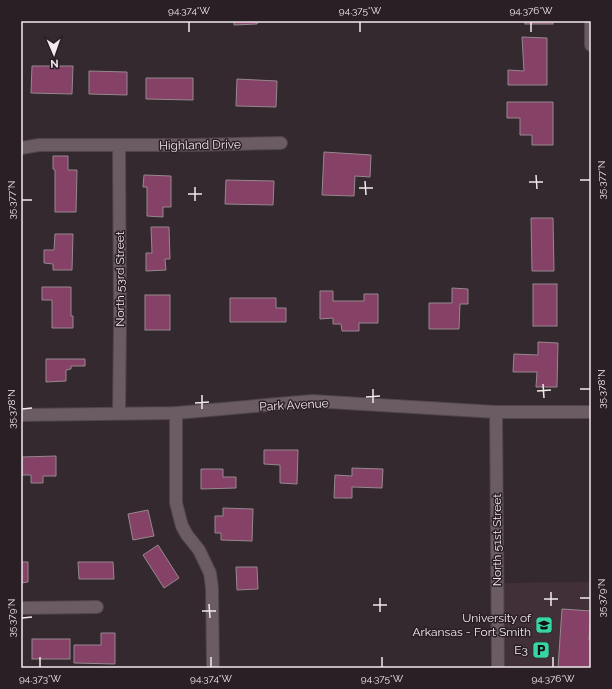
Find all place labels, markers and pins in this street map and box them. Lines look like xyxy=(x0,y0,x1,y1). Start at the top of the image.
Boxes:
place label: University of Arkansas - Fort Smith xyxy=(412,611,532,639)
school or university icon: University of Arkansas - Fort Smith xyxy=(534,615,554,635)
parking icon: E3 xyxy=(531,640,551,660)
place label: E3 xyxy=(514,643,528,657)

